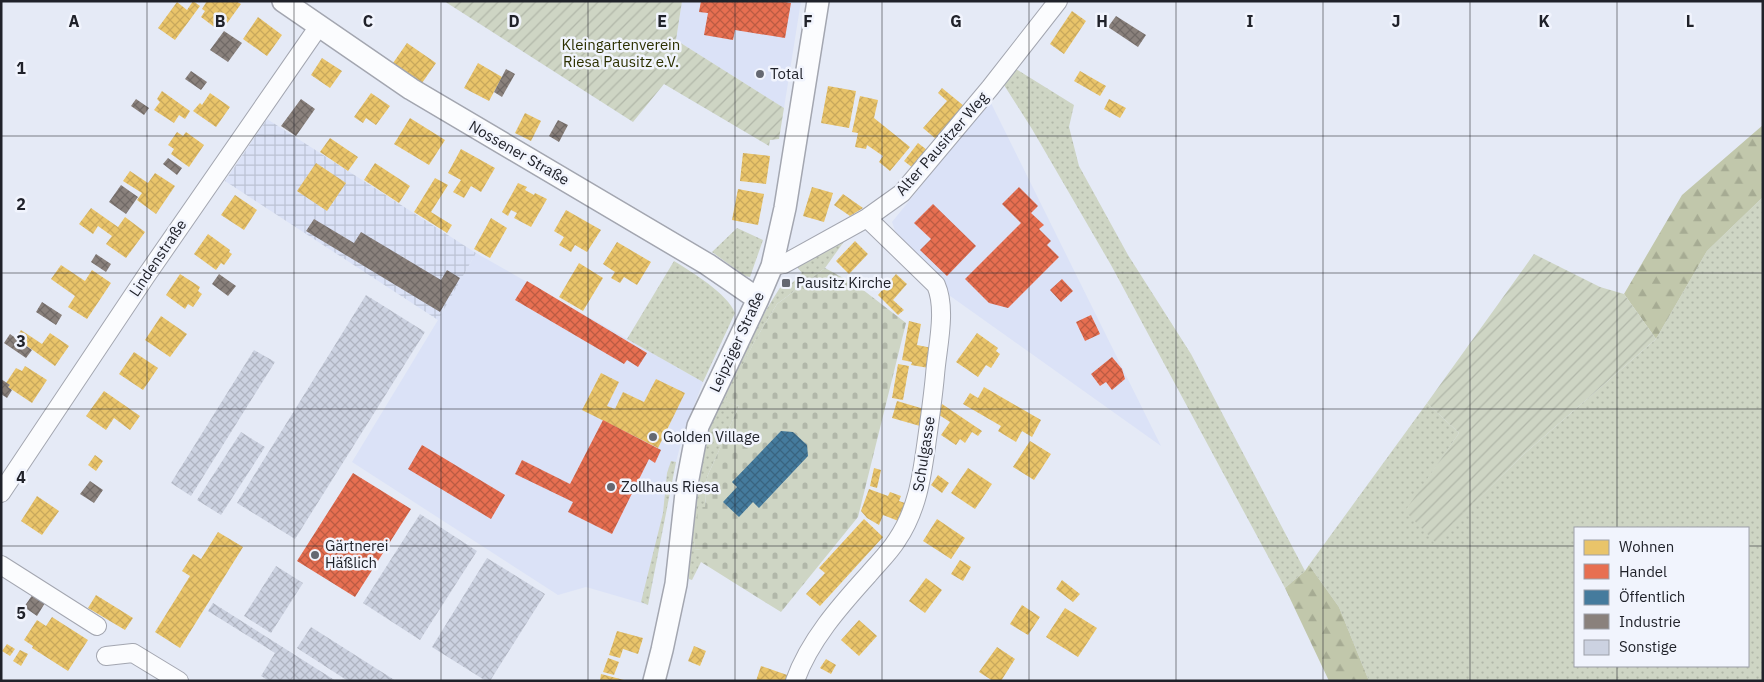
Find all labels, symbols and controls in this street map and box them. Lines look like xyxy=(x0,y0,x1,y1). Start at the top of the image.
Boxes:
text: A xyxy=(69,11,80,31)
text: B xyxy=(215,11,226,31)
text: C xyxy=(363,11,373,31)
text: D xyxy=(508,11,520,31)
text: E xyxy=(657,11,667,31)
text: F xyxy=(803,11,813,31)
text: G xyxy=(950,11,962,31)
text: H xyxy=(1096,11,1108,31)
text: I xyxy=(1247,11,1254,31)
text: J xyxy=(1392,11,1400,31)
text: K xyxy=(1538,11,1550,31)
text: L xyxy=(1686,11,1694,31)
park label: Kleingartenverein Riesa Pausitz e.V. xyxy=(562,35,680,71)
text: 1 xyxy=(16,58,26,78)
place label: Total xyxy=(770,64,803,83)
marker: Total xyxy=(754,68,766,80)
street label: Alter Pausitzer Weg xyxy=(891,88,992,199)
street label: Nossener Straße xyxy=(466,116,573,189)
text: 2 xyxy=(16,194,26,214)
street label: Lindenstraße xyxy=(125,216,190,300)
place label: Pausitz Kirche xyxy=(796,273,891,292)
marker: Pausitz Kirche xyxy=(780,277,792,289)
street label: Leipziger Straße xyxy=(705,288,768,395)
text: 3 xyxy=(16,331,26,351)
street label: Schulgasse xyxy=(908,415,939,493)
place label: Golden Village xyxy=(663,427,760,446)
marker: Golden Village xyxy=(647,431,659,443)
text: 4 xyxy=(16,467,26,487)
place label: Zollhaus Riesa xyxy=(621,477,719,496)
marker: Zollhaus Riesa xyxy=(605,481,617,493)
legend xyxy=(1574,527,1749,667)
place label: Gärtnerei Häßlich xyxy=(325,536,388,572)
text: Wohnen xyxy=(1619,537,1674,556)
marker: Gärtnerei Häßlich xyxy=(309,549,321,561)
text: Handel xyxy=(1619,562,1667,581)
text: Öffentlich xyxy=(1619,587,1685,606)
text: 5 xyxy=(16,603,26,623)
text: Industrie xyxy=(1619,612,1681,631)
text: Sonstige xyxy=(1619,637,1677,656)

